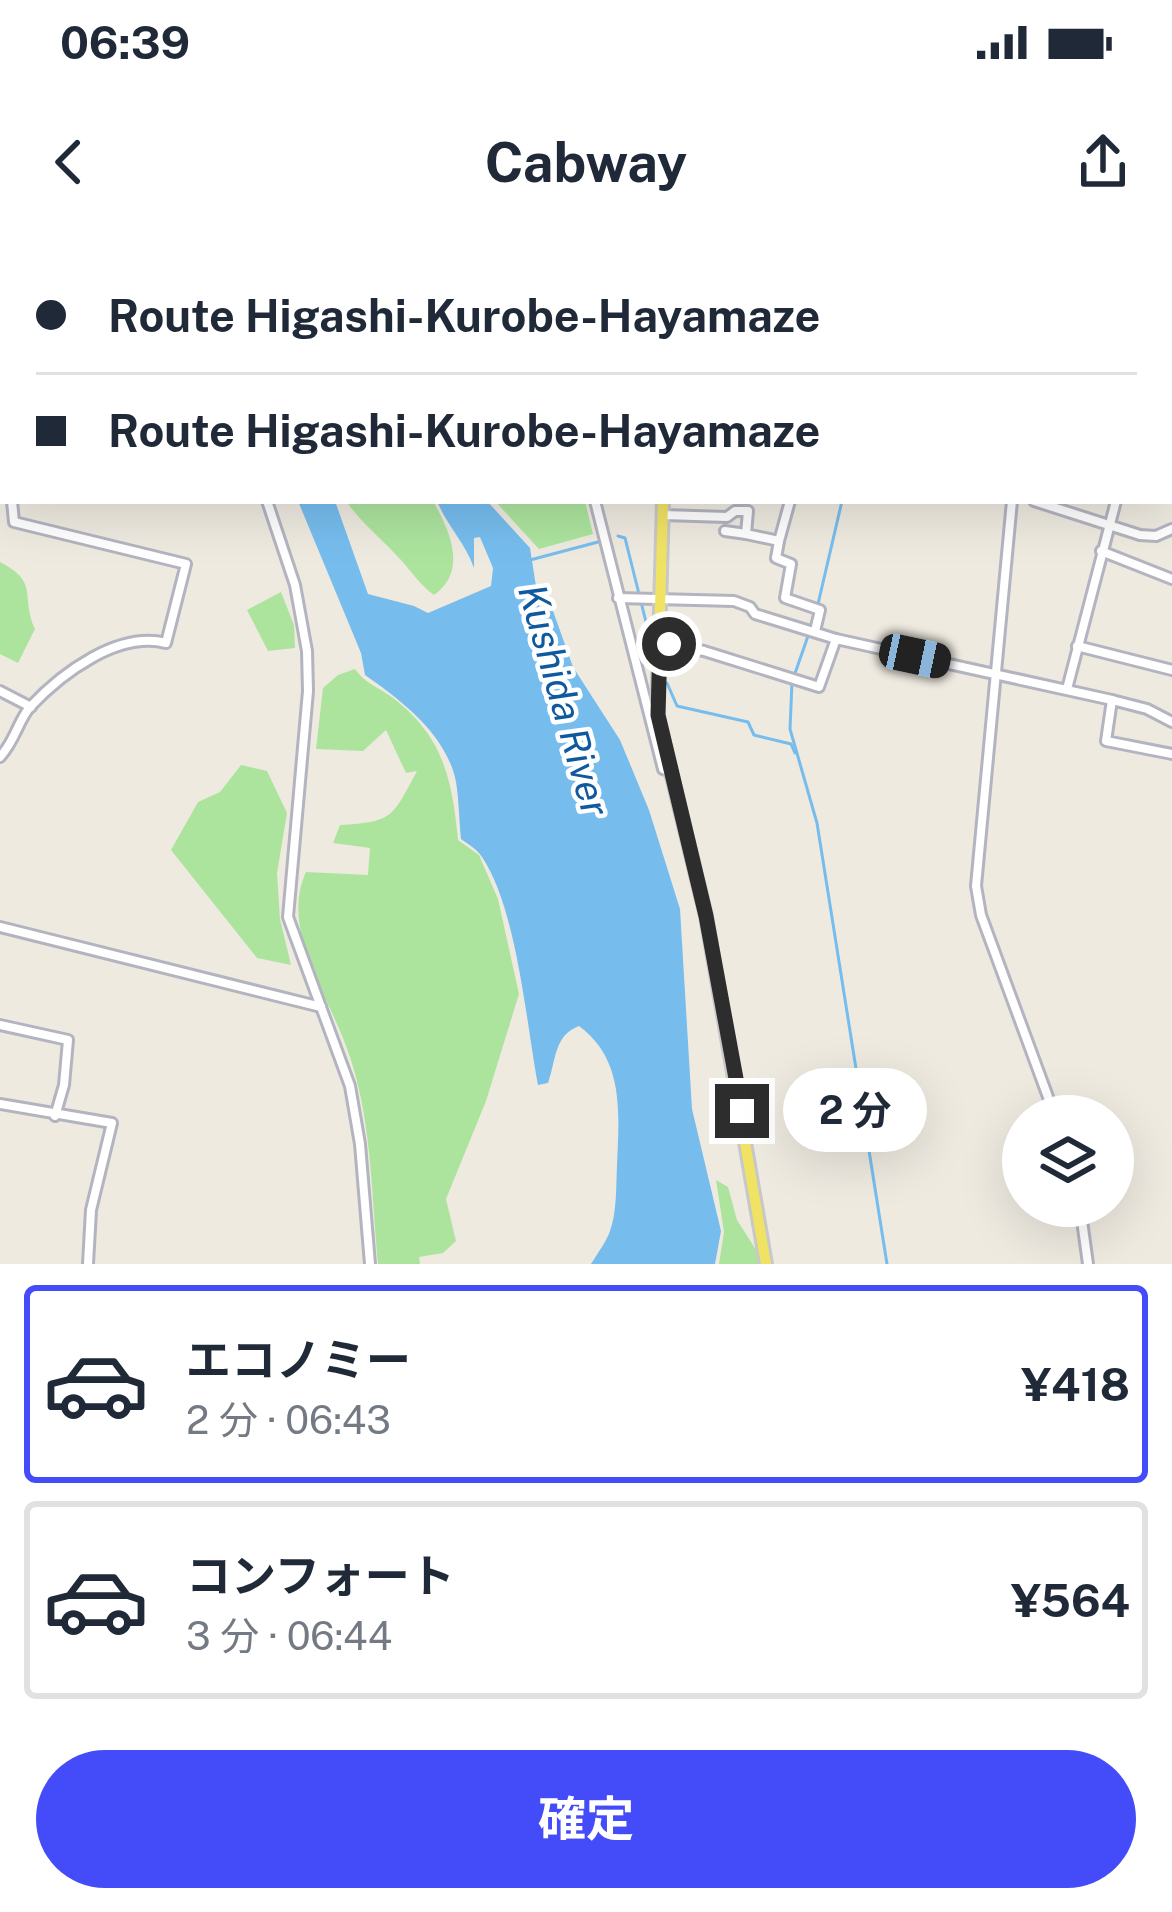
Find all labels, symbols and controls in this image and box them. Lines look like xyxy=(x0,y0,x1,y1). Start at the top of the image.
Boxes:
text: 06:39 xyxy=(60,16,190,69)
icon: back xyxy=(36,129,102,195)
icon: share xyxy=(1070,129,1136,195)
text: Cabway xyxy=(485,131,687,194)
text: Route Higashi-Kurobe-Hayamaze xyxy=(108,289,821,342)
text: Route Higashi-Kurobe-Hayamaze xyxy=(108,404,821,457)
water label: Kushida River xyxy=(509,579,619,821)
route start xyxy=(642,617,696,671)
car xyxy=(876,631,954,681)
callout: 2 分 xyxy=(784,1069,928,1153)
route end xyxy=(715,1084,769,1138)
text: 2 分 xyxy=(819,1087,891,1133)
map controls xyxy=(1002,1095,1134,1227)
button: layers xyxy=(1002,1095,1134,1227)
icon: car xyxy=(42,1330,150,1438)
text: エコノミー xyxy=(186,1333,411,1386)
text: ¥418 xyxy=(1021,1358,1130,1411)
text: 2 分 · 06:43 xyxy=(186,1397,391,1443)
icon: car xyxy=(42,1546,150,1654)
text: コンフォート xyxy=(186,1549,455,1602)
text: ¥564 xyxy=(1011,1574,1130,1627)
text: 3 分 · 06:44 xyxy=(186,1613,392,1659)
button: 確定 xyxy=(36,1750,1136,1888)

